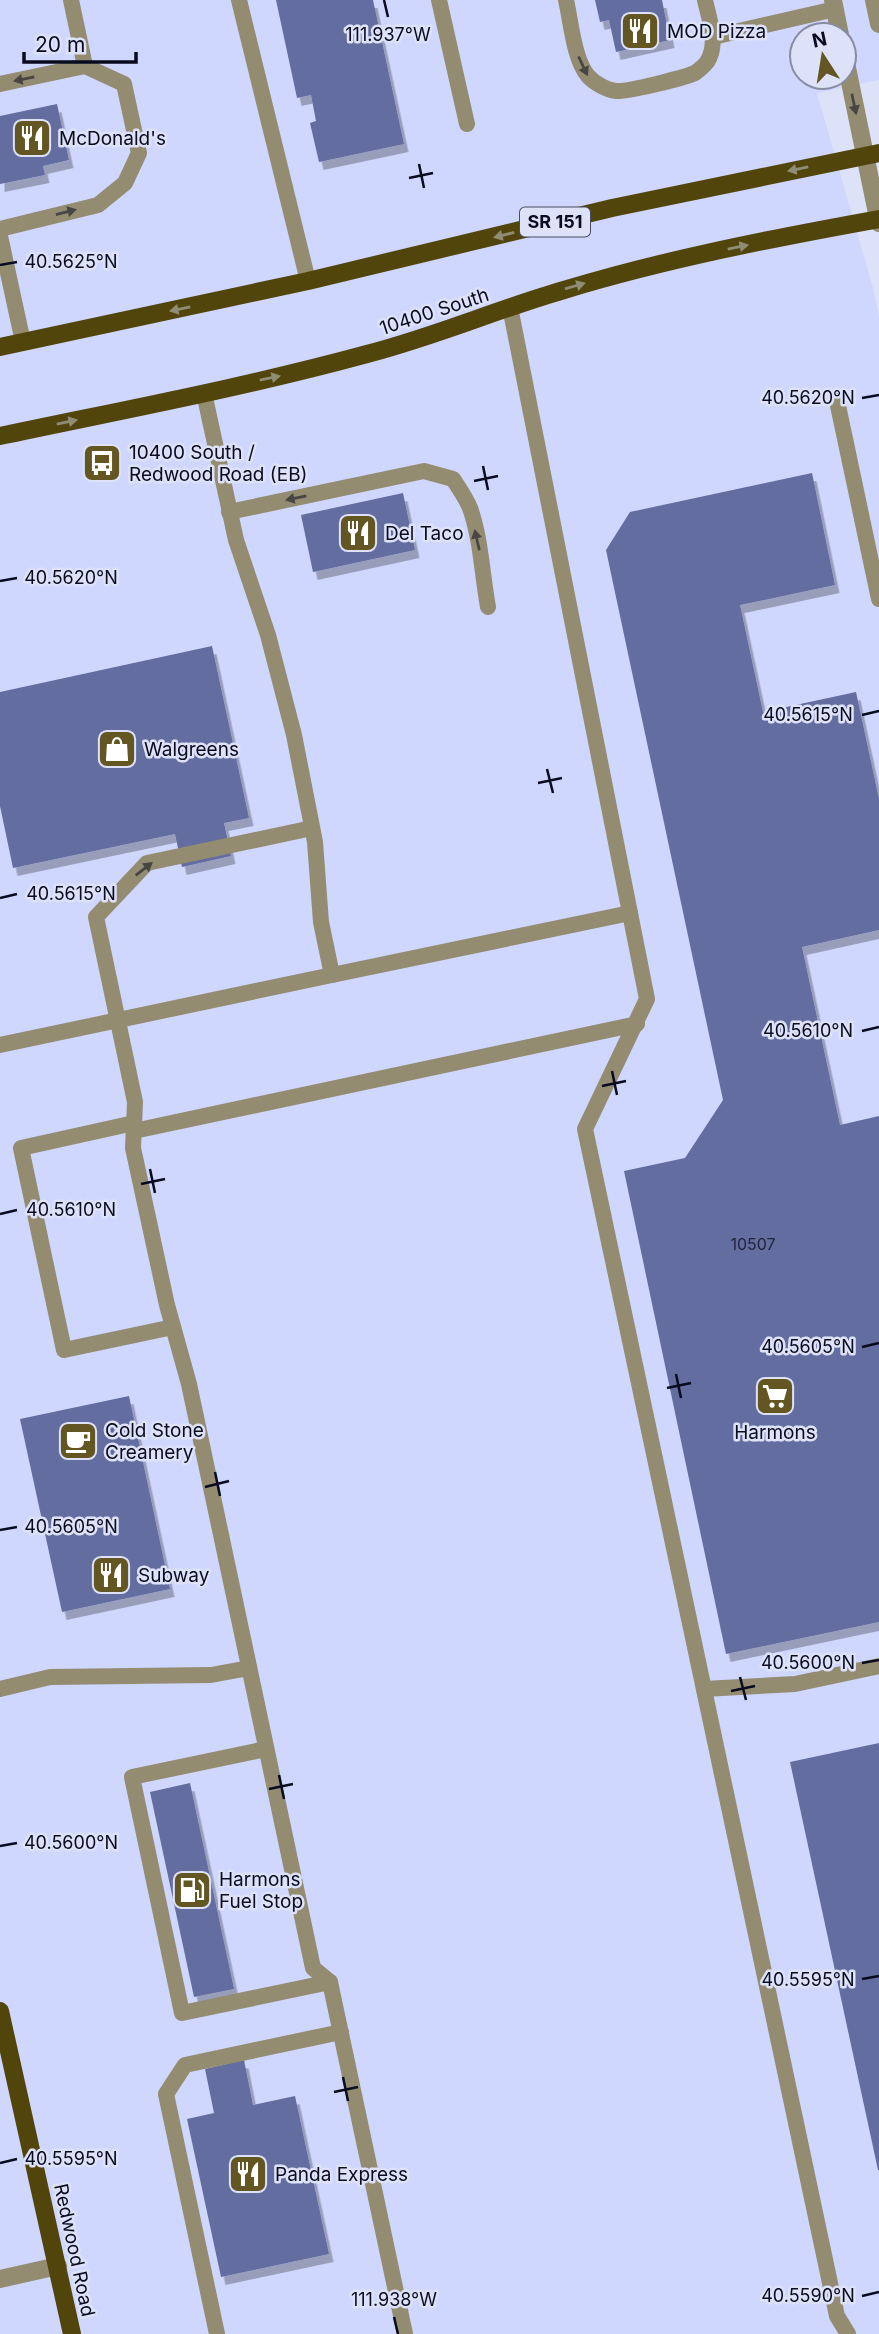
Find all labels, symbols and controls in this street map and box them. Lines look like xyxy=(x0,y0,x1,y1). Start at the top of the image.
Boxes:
restaurant icon: MOD Pizza xyxy=(619,10,661,52)
place label: MOD Pizza xyxy=(667,20,766,43)
scale bar xyxy=(24,21,136,65)
north arrow xyxy=(788,21,858,91)
text: 111.937°W xyxy=(345,24,431,45)
text: N xyxy=(810,27,829,53)
text: 20 m xyxy=(35,32,85,57)
one-way arrow xyxy=(577,56,589,76)
one-way arrow xyxy=(13,74,35,85)
one-way arrow xyxy=(849,93,860,115)
restaurant icon: McDonald's xyxy=(11,117,53,159)
place label: McDonald's xyxy=(59,127,166,150)
one-way arrow xyxy=(787,163,809,174)
one-way arrow xyxy=(55,206,77,217)
road number: SR 151 xyxy=(520,208,590,236)
one-way arrow xyxy=(493,229,515,240)
one-way arrow xyxy=(727,242,749,253)
text: 40.5625°N xyxy=(24,251,118,272)
one-way arrow xyxy=(565,281,586,291)
street label: 10400 South xyxy=(377,283,492,340)
one-way arrow xyxy=(169,303,191,314)
one-way arrow xyxy=(259,373,281,384)
text: 40.5620°N xyxy=(761,387,855,408)
one-way arrow xyxy=(56,416,78,427)
place label: 10400 South / Redwood Road (EB) xyxy=(129,441,308,486)
bus stop icon: 10400 South / Redwood Road (EB) xyxy=(81,442,123,484)
one-way arrow xyxy=(285,492,307,503)
restaurant icon: Del Taco xyxy=(337,512,379,554)
place label: Del Taco xyxy=(385,522,464,545)
one-way arrow xyxy=(471,529,482,551)
text: 40.5620°N xyxy=(24,567,118,588)
text: 40.5615°N xyxy=(763,704,853,725)
shop icon: Walgreens xyxy=(96,728,138,770)
place label: Walgreens xyxy=(144,738,239,761)
one-way arrow xyxy=(134,861,152,876)
text: 40.5615°N xyxy=(26,883,116,904)
text: 40.5610°N xyxy=(763,1020,853,1041)
text: 40.5610°N xyxy=(26,1199,116,1220)
house number: 10507 xyxy=(730,1234,776,1254)
text: 40.5605°N xyxy=(761,1336,855,1357)
supermarket icon: Harmons xyxy=(754,1375,796,1417)
place label: Cold Stone Creamery xyxy=(105,1419,204,1464)
cafe icon: Cold Stone Creamery xyxy=(57,1420,99,1462)
place label: Harmons xyxy=(734,1421,816,1444)
text: 40.5605°N xyxy=(24,1516,118,1537)
restaurant icon: Subway xyxy=(90,1554,132,1596)
place label: Subway xyxy=(138,1564,210,1587)
text: 40.5600°N xyxy=(761,1652,855,1673)
text: 40.5600°N xyxy=(24,1832,118,1853)
place label: Harmons Fuel Stop xyxy=(219,1868,303,1913)
fuel station icon: Harmons Fuel Stop xyxy=(171,1869,213,1911)
text: 40.5595°N xyxy=(761,1969,855,1990)
text: 40.5595°N xyxy=(24,2148,118,2169)
restaurant icon: Panda Express xyxy=(227,2153,269,2195)
place label: Panda Express xyxy=(275,2163,408,2186)
street label: Redwood Road xyxy=(49,2181,100,2319)
text: 40.5590°N xyxy=(761,2285,855,2306)
text: 111.938°W xyxy=(351,2289,437,2310)

